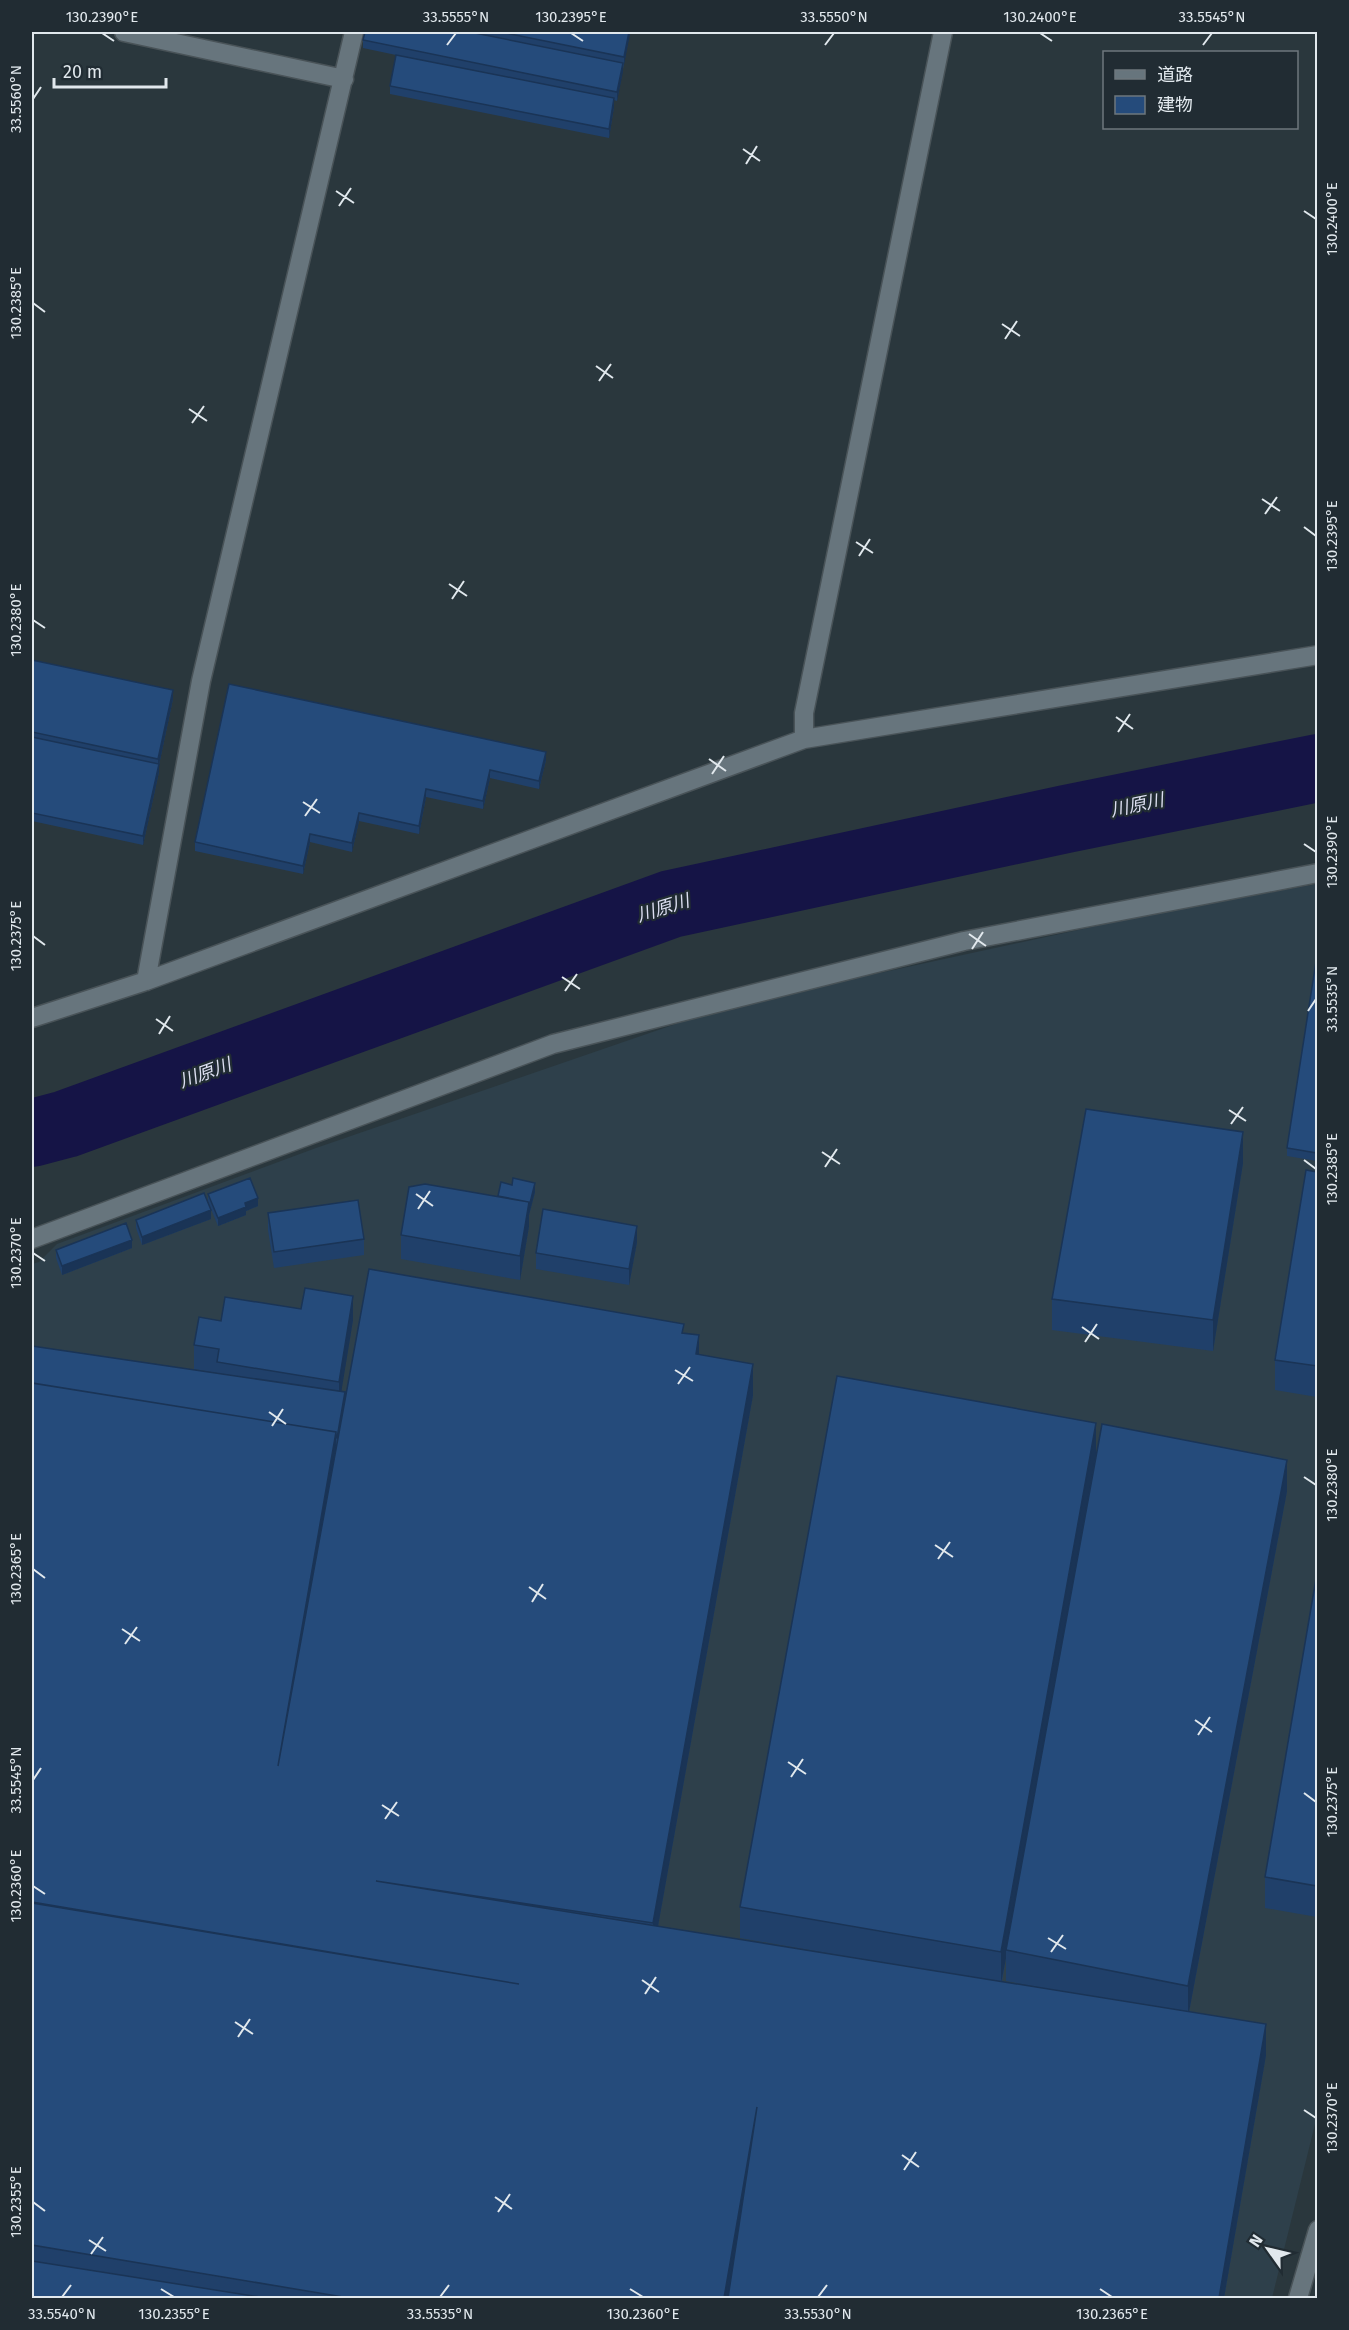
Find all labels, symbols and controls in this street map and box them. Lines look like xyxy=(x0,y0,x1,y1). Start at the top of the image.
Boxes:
text: 130.2390°E xyxy=(66,8,138,26)
text: 33.5555°N xyxy=(423,8,489,26)
text: 130.2395°E xyxy=(535,8,607,26)
text: 33.5550°N xyxy=(800,8,868,26)
text: 130.2400°E xyxy=(1003,8,1077,26)
text: 33.5545°N xyxy=(1179,8,1245,26)
scale bar xyxy=(54,51,166,89)
legend xyxy=(1103,51,1298,129)
text: 20 m xyxy=(63,61,102,83)
text: 道路 xyxy=(1157,64,1193,86)
text: 33.5560°N xyxy=(7,65,25,133)
text: 建物 xyxy=(1157,94,1193,116)
text: 130.2400°E xyxy=(1323,182,1341,256)
text: 130.2385°E xyxy=(7,267,25,339)
text: 130.2395°E xyxy=(1323,500,1341,572)
text: 130.2380°E xyxy=(7,583,25,657)
water label: 川原川 xyxy=(1108,788,1168,821)
text: 130.2390°E xyxy=(1323,816,1341,888)
water label: 川原川 xyxy=(634,889,694,926)
text: 130.2375°E xyxy=(7,901,25,971)
text: 33.5535°N xyxy=(1323,966,1341,1032)
water label: 川原川 xyxy=(176,1053,236,1093)
text: 130.2385°E xyxy=(1323,1133,1341,1205)
text: 130.2370°E xyxy=(7,1217,25,1289)
text: 130.2380°E xyxy=(1323,1448,1341,1522)
text: 130.2365°E xyxy=(7,1533,25,1605)
text: 33.5545°N xyxy=(7,1747,25,1813)
text: 130.2375°E xyxy=(1323,1767,1341,1837)
text: 130.2360°E xyxy=(7,1849,25,1923)
text: 130.2370°E xyxy=(1323,2082,1341,2154)
text: 130.2355°E xyxy=(7,2166,25,2238)
north arrow xyxy=(1238,2219,1298,2279)
text: N xyxy=(1245,2231,1267,2251)
text: 33.5540°N xyxy=(28,2305,96,2323)
text: 130.2355°E xyxy=(138,2305,210,2323)
text: 33.5535°N xyxy=(407,2305,473,2323)
text: 130.2360°E xyxy=(606,2305,680,2323)
text: 33.5530°N xyxy=(784,2305,852,2323)
text: 130.2365°E xyxy=(1076,2305,1148,2323)

